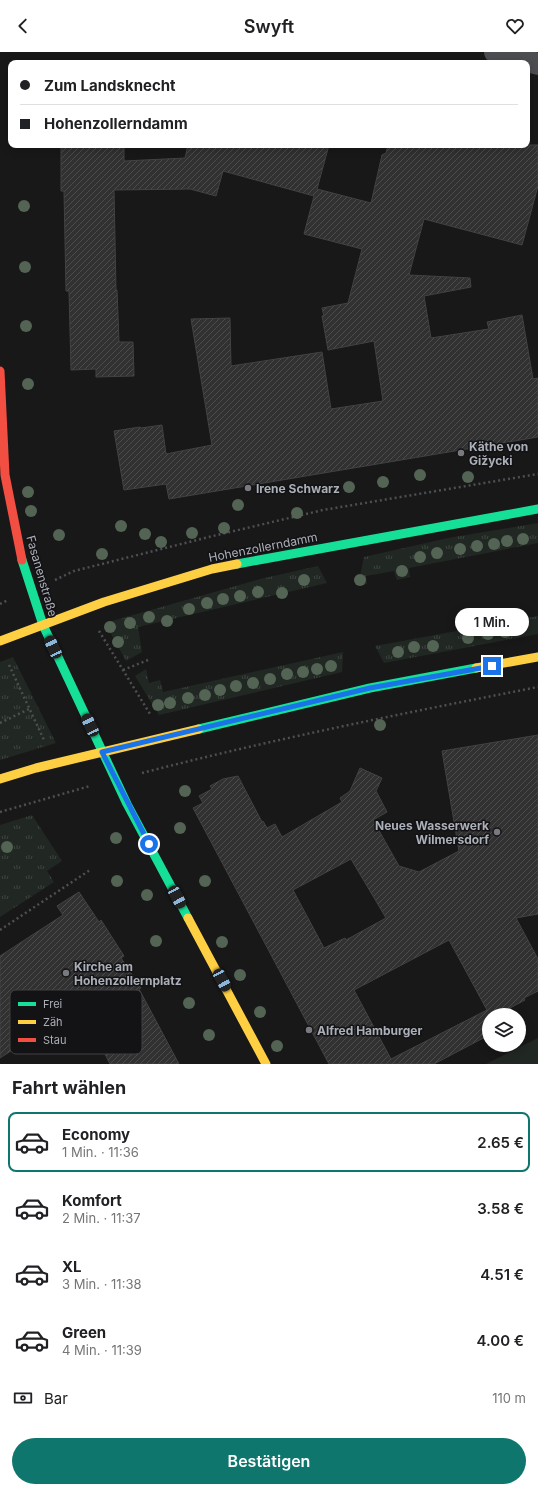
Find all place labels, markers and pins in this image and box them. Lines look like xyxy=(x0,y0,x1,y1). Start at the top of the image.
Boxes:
place label: Käthe von Gižycki xyxy=(469,439,528,468)
marker: Käthe von Gižycki xyxy=(456,448,466,458)
place label: Irene Schwarz xyxy=(256,481,340,496)
marker: Irene Schwarz xyxy=(243,483,253,493)
place label: Neues Wasserwerk Wilmersdorf xyxy=(375,818,489,847)
marker: Neues Wasserwerk Wilmersdorf xyxy=(492,827,502,837)
place label: Kirche am Hohenzollernplatz xyxy=(74,959,182,988)
marker: Kirche am Hohenzollernplatz xyxy=(61,968,71,978)
place label: Alfred Hamburger xyxy=(317,1023,422,1038)
marker: Alfred Hamburger xyxy=(304,1025,314,1035)

